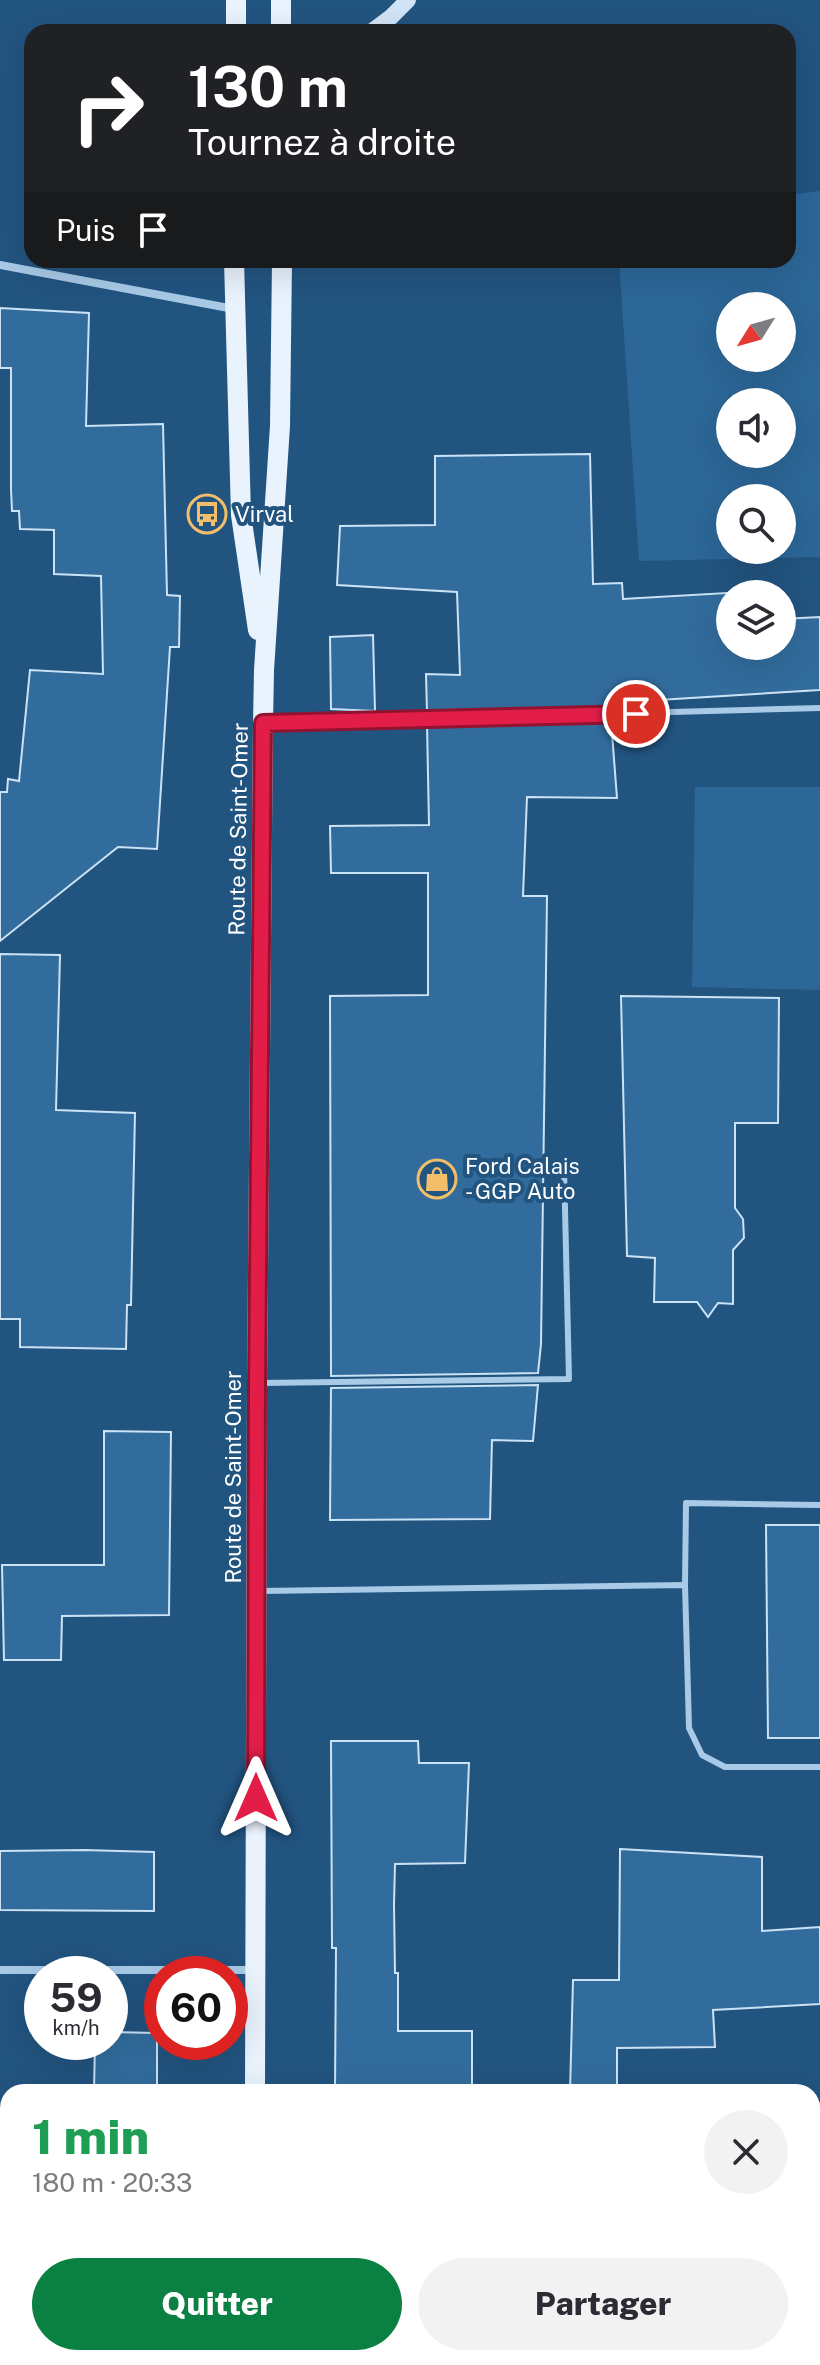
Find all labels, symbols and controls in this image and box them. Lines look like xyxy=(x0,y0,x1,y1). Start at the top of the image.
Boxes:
text: 130 m xyxy=(188,54,348,120)
icon: right xyxy=(56,56,160,160)
text: Tournez à droite xyxy=(188,121,456,163)
icon: arrive xyxy=(131,208,175,252)
text: Puis xyxy=(56,212,115,248)
north arrow xyxy=(716,292,796,372)
map controls xyxy=(716,292,796,660)
button: sound xyxy=(716,388,796,468)
button: search xyxy=(716,484,796,564)
bus stop icon: Virval xyxy=(186,493,228,535)
place label: Virval xyxy=(235,501,294,527)
button: layers xyxy=(716,580,796,660)
pin xyxy=(602,680,670,748)
icon: arrive xyxy=(614,692,658,736)
street label: Route de Saint-Omer xyxy=(223,722,253,936)
place label: Ford Calais - GGP Auto xyxy=(465,1153,580,1204)
shop icon: Ford Calais - GGP Auto xyxy=(416,1158,458,1200)
street label: Route de Saint-Omer xyxy=(220,1370,246,1584)
position arrow xyxy=(214,1756,298,1840)
speed limit sign: 60 xyxy=(144,1956,248,2060)
text: 59 xyxy=(49,1974,103,2021)
text: km/h xyxy=(52,2016,100,2040)
text: 1 min xyxy=(32,2108,149,2165)
button: close xyxy=(704,2110,788,2194)
text: 180 m · 20:33 xyxy=(32,2167,192,2198)
button: Quitter xyxy=(32,2258,402,2350)
button: Partager xyxy=(418,2258,788,2350)

